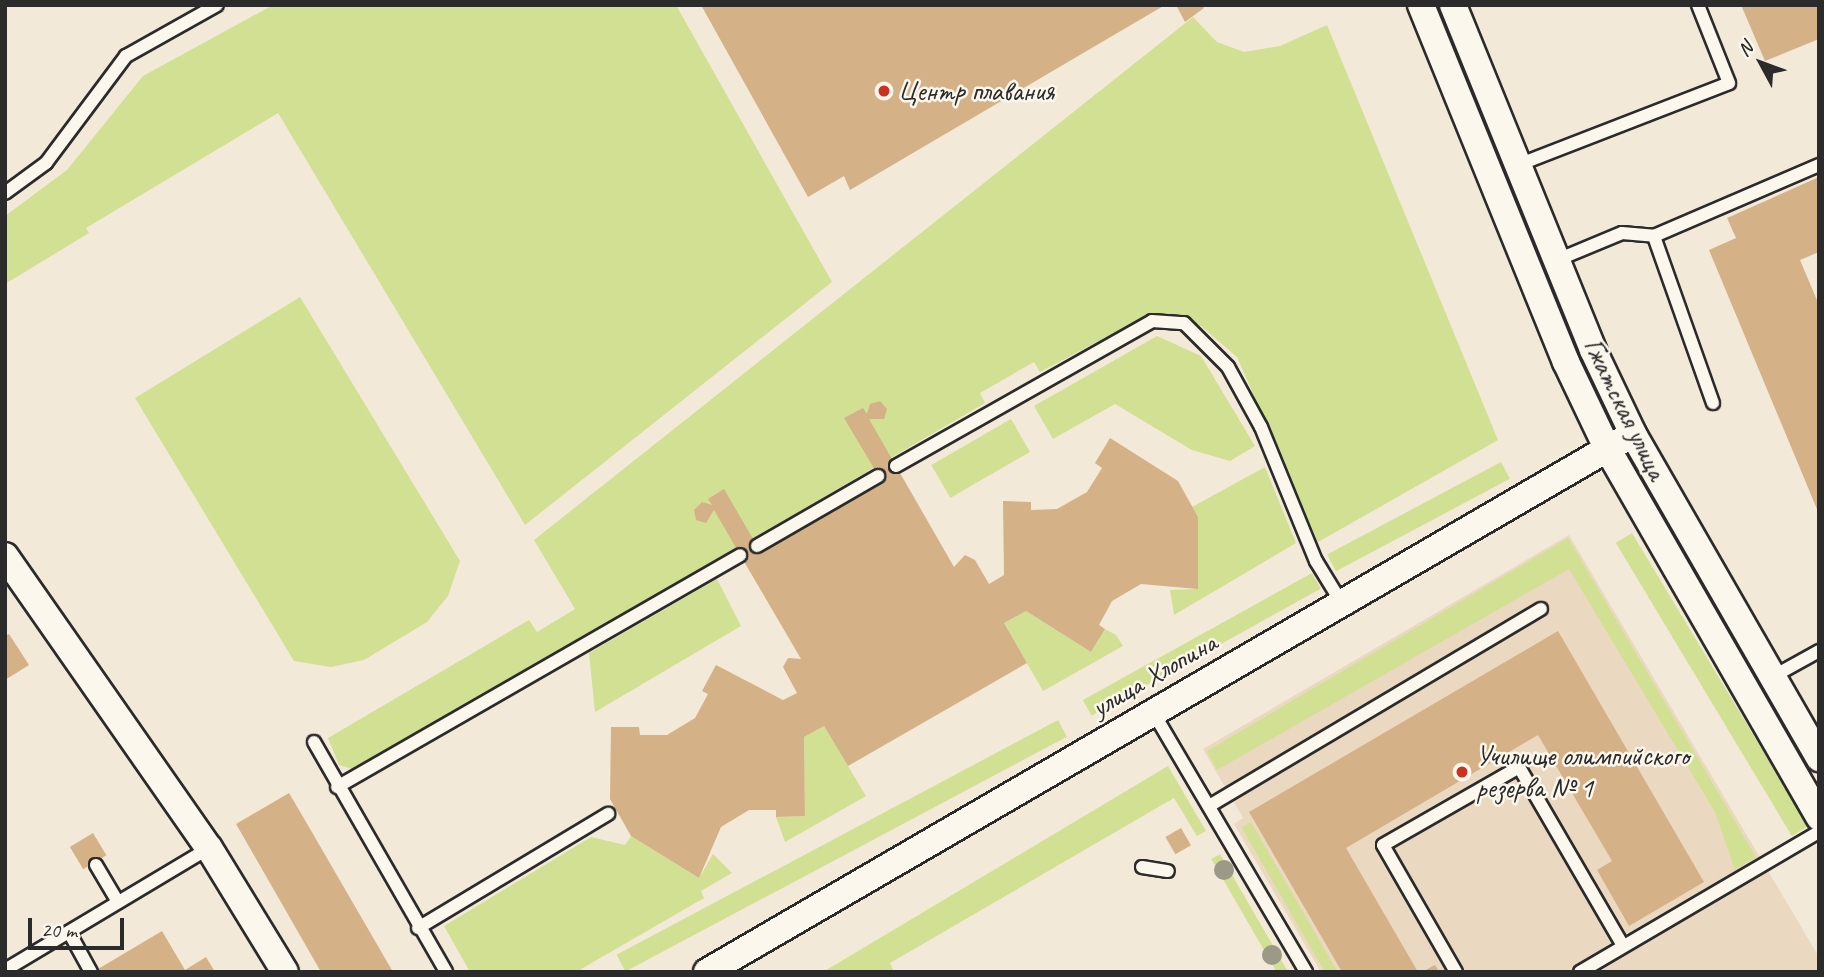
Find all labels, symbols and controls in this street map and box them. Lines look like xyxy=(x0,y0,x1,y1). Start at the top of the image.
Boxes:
north arrow xyxy=(1726,28,1796,98)
text: N xyxy=(1732,37,1758,62)
place label: Центр плавания xyxy=(898,74,1054,108)
marker: Центр плавания xyxy=(876,83,892,99)
street label: Гжатская улица xyxy=(1576,332,1674,486)
street label: улица Хлопина xyxy=(1085,625,1223,725)
place label: Училище олимпийского резерва № 1 xyxy=(1476,739,1689,805)
marker: Училище олимпийского резерва № 1 xyxy=(1454,764,1470,780)
scale bar xyxy=(32,904,128,948)
text: 20 m xyxy=(41,917,77,943)

